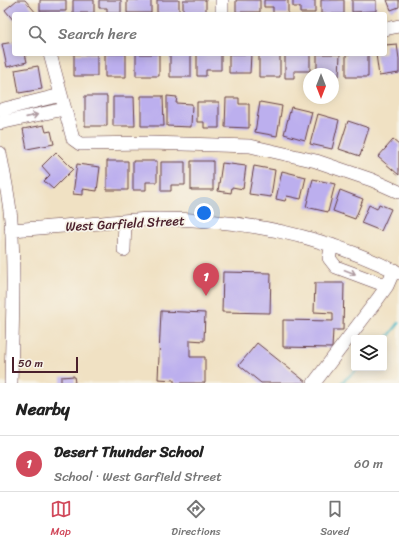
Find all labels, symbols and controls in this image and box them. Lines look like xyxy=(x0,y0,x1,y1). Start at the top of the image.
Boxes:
search box xyxy=(12,12,387,56)
text: Search here xyxy=(58,21,137,47)
icon: search xyxy=(26,23,48,45)
north arrow xyxy=(303,68,339,104)
one-way arrow xyxy=(25,111,38,119)
your location xyxy=(194,203,214,223)
street label: West Garfield Street xyxy=(65,209,186,238)
pin: 1 xyxy=(193,263,219,296)
one-way arrow xyxy=(343,268,355,276)
map controls xyxy=(351,335,387,371)
button: layers xyxy=(351,335,387,371)
text: 50 m xyxy=(18,354,43,373)
scale bar xyxy=(12,355,78,374)
text: Nearby xyxy=(16,394,70,424)
text: Desert Thunder School xyxy=(54,439,203,465)
text: 1 xyxy=(26,452,32,475)
text: 60 m xyxy=(354,452,383,475)
text: School · West Garfield Street xyxy=(54,465,222,488)
tab: Map xyxy=(50,498,72,541)
tab: Directions xyxy=(171,498,221,541)
tab: Saved xyxy=(320,498,349,541)

